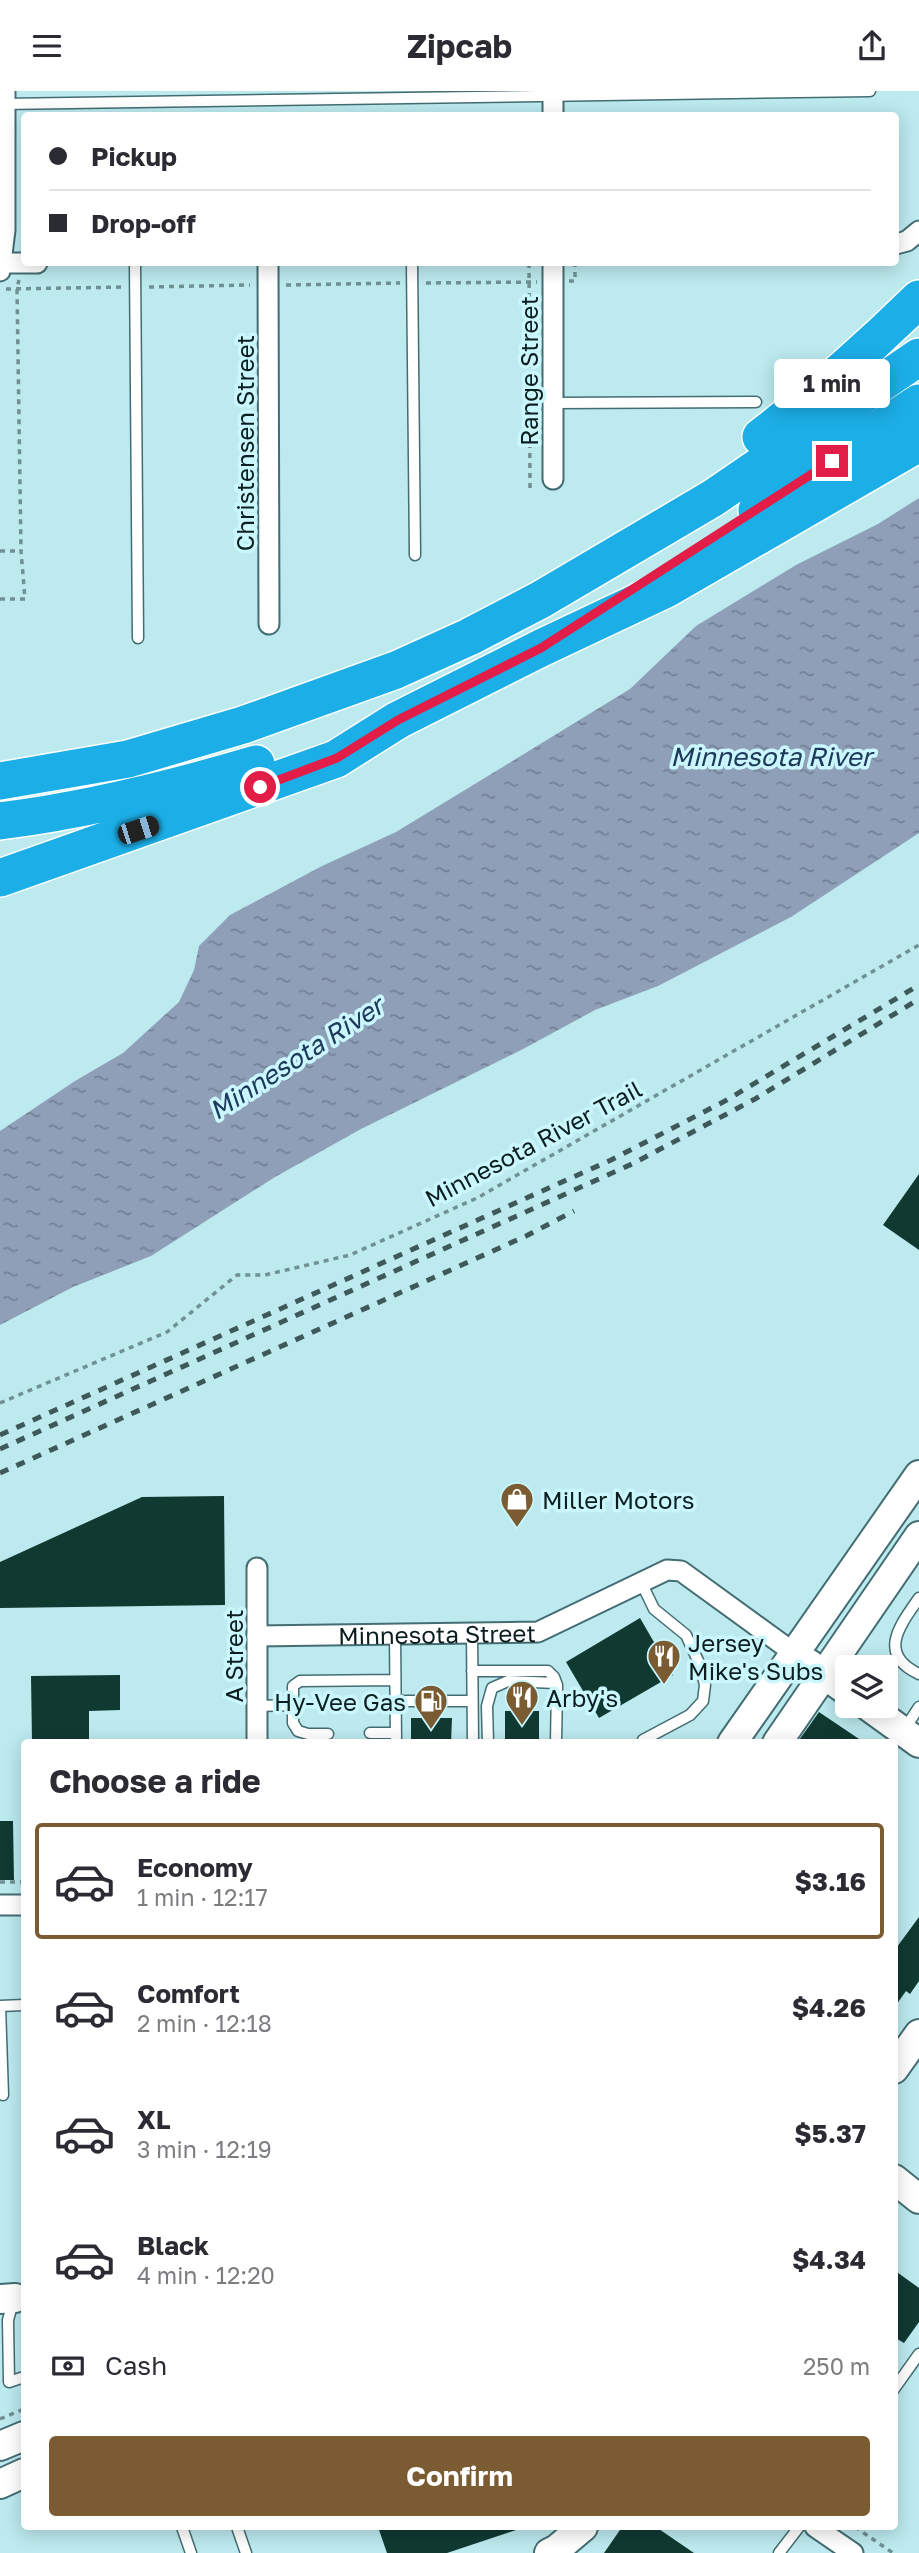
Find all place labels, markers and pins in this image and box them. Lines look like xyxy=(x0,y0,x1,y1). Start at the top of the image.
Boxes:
shop icon: Miller Motors xyxy=(498,1480,536,1529)
place label: Miller Motors xyxy=(542,1485,695,1514)
place label: Jersey Mike's Subs xyxy=(688,1628,823,1685)
restaurant icon: Jersey Mike's Subs xyxy=(645,1637,683,1686)
restaurant icon: Arby's xyxy=(503,1678,541,1727)
fuel station icon: Hy-Vee Gas xyxy=(412,1682,450,1731)
place label: Arby's xyxy=(546,1683,618,1712)
place label: Hy-Vee Gas xyxy=(274,1687,406,1716)

